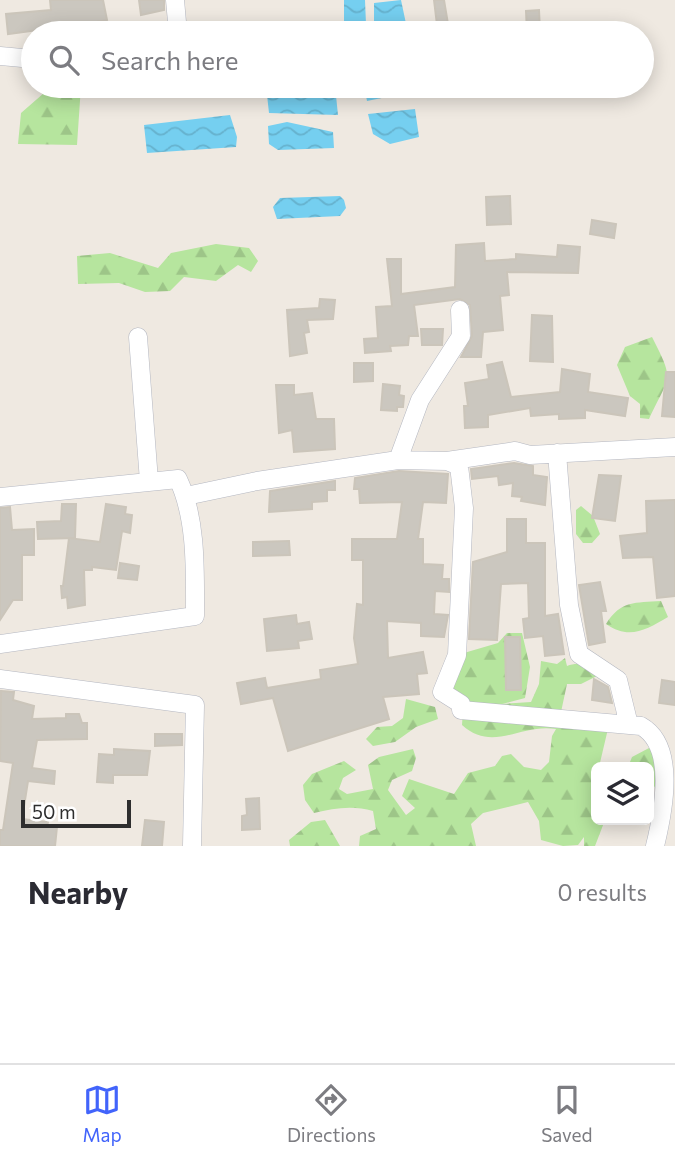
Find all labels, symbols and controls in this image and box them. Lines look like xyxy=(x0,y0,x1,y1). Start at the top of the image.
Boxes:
search box xyxy=(21,21,654,98)
icon: search xyxy=(45,41,83,79)
text: Search here xyxy=(101,44,239,75)
map controls xyxy=(591,762,654,825)
button: layers xyxy=(591,762,654,825)
scale bar xyxy=(21,797,131,829)
text: 50 m xyxy=(32,800,76,823)
text: Nearby xyxy=(28,873,128,910)
text: 0 results xyxy=(558,878,647,906)
tab: Map xyxy=(83,1081,122,1146)
tab: Directions xyxy=(287,1081,376,1146)
tab: Saved xyxy=(541,1081,592,1146)

